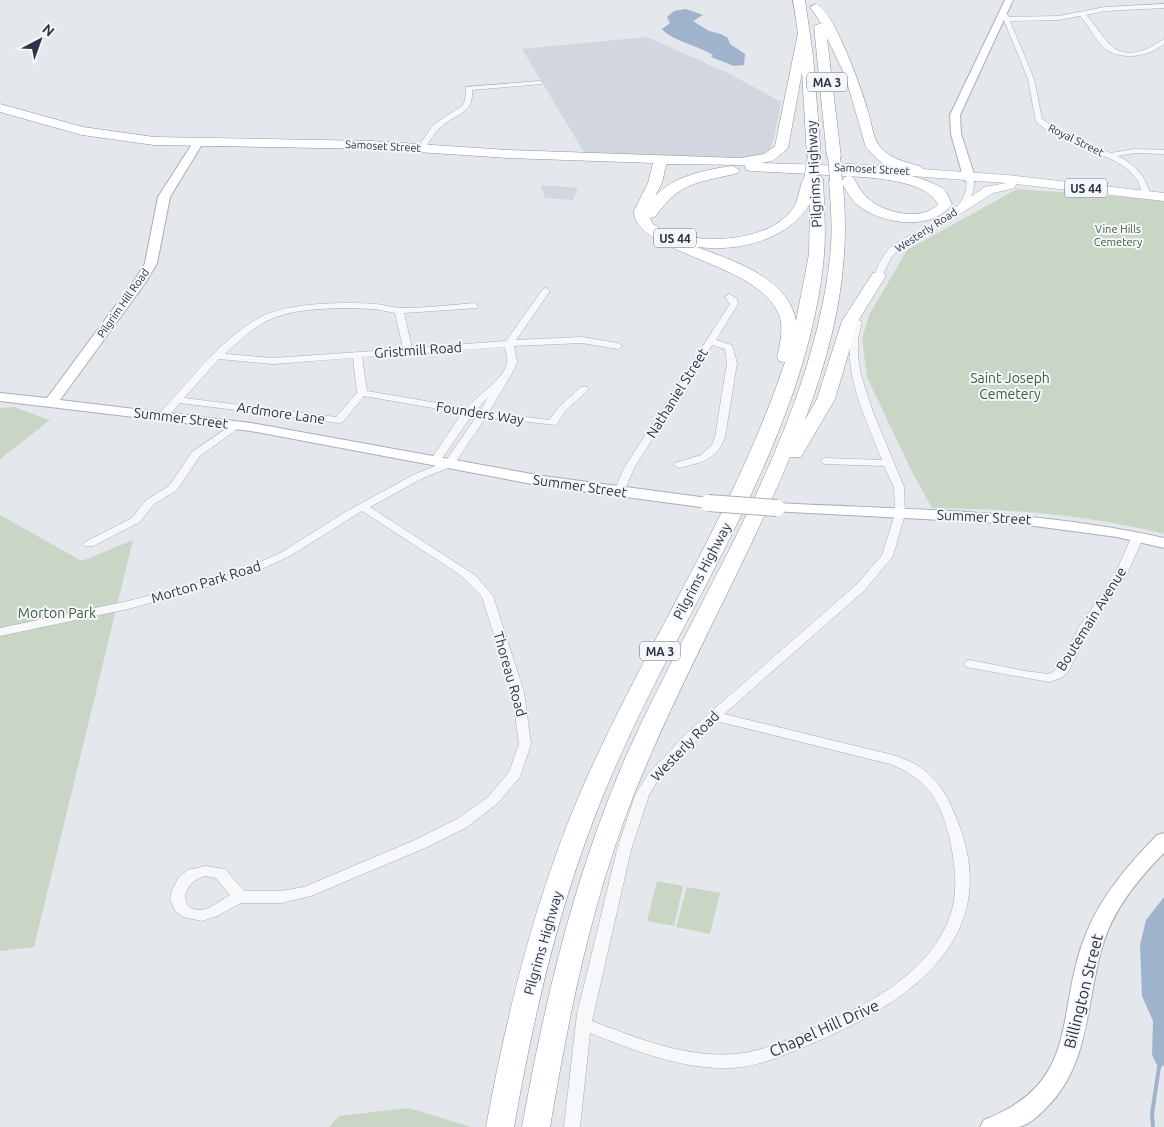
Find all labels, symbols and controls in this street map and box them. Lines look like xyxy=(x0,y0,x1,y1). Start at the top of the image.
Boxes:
north arrow xyxy=(15,15,65,65)
text: N xyxy=(39,21,58,40)
road number: MA 3 xyxy=(807,72,847,91)
street label: Pilgrims Highway xyxy=(803,120,825,228)
street label: Royal Street xyxy=(1046,121,1106,159)
street label: Samoset Street xyxy=(345,138,422,154)
street label: Samoset Street xyxy=(834,161,911,177)
road number: US 44 xyxy=(1065,178,1107,198)
street label: Westerly Road xyxy=(893,206,959,254)
park label: Vine Hills Cemetery xyxy=(1094,223,1143,248)
road number: US 44 xyxy=(654,228,696,248)
street label: Pilgrim Hill Road xyxy=(95,266,151,340)
street label: Gristmill Road xyxy=(374,339,462,361)
street label: Nathaniel Street xyxy=(643,345,711,441)
park label: Saint Joseph Cemetery xyxy=(970,370,1050,402)
street label: Founders Way xyxy=(435,398,525,428)
street label: Ardmore Lane xyxy=(236,399,326,427)
street label: Summer Street xyxy=(133,404,230,432)
street label: Summer Street xyxy=(532,471,629,501)
street label: Summer Street xyxy=(936,507,1032,527)
street label: Pilgrims Highway xyxy=(670,520,734,622)
street label: Morton Park Road xyxy=(149,558,263,606)
street label: Boutemain Avenue xyxy=(1053,564,1129,674)
park label: Morton Park xyxy=(18,605,96,621)
street label: Thoreau Road xyxy=(490,630,530,718)
road number: MA 3 xyxy=(640,641,680,660)
street label: Westerly Road xyxy=(648,708,722,784)
street label: Pilgrims Highway xyxy=(520,889,566,997)
street label: Billington Street xyxy=(1060,931,1106,1050)
street label: Chapel Hill Drive xyxy=(766,996,882,1060)

